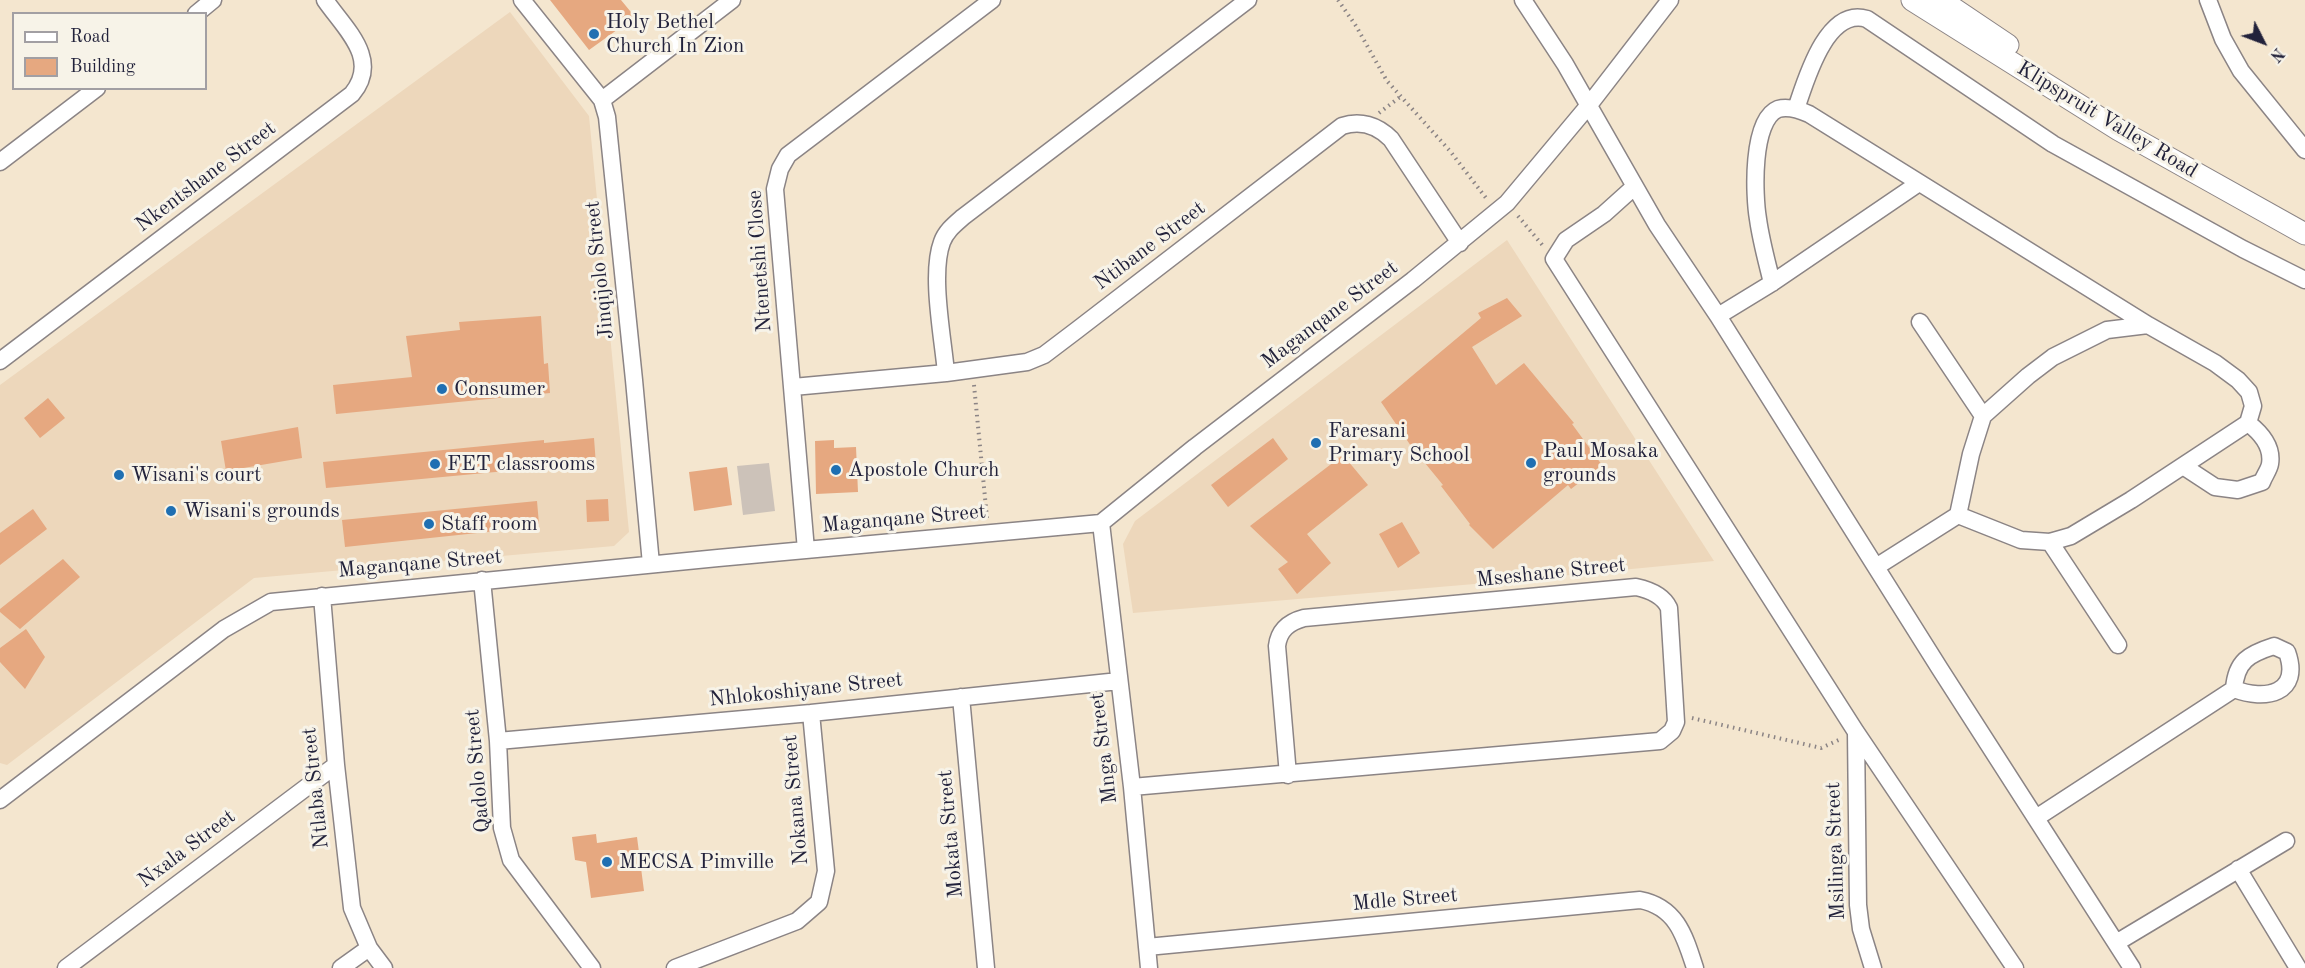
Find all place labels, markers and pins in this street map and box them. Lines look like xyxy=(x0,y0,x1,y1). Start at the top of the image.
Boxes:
place label: Holy Bethel Church In Zion xyxy=(606,9,744,59)
marker: Holy Bethel Church In Zion xyxy=(587,27,601,41)
place label: Consumer xyxy=(454,376,545,402)
marker: Consumer xyxy=(435,382,449,396)
place label: Faresani Primary School xyxy=(1328,418,1469,468)
marker: Faresani Primary School xyxy=(1309,436,1323,450)
place label: Paul Mosaka grounds xyxy=(1543,438,1658,488)
place label: FET classrooms xyxy=(447,451,595,477)
marker: Paul Mosaka grounds xyxy=(1524,456,1538,470)
marker: FET classrooms xyxy=(428,457,442,471)
place label: Apostole Church xyxy=(848,457,999,483)
place label: Wisani's court xyxy=(131,462,261,488)
marker: Apostole Church xyxy=(829,463,843,477)
marker: Wisani's court xyxy=(112,468,126,482)
place label: Wisani's grounds xyxy=(183,498,340,524)
marker: Wisani's grounds xyxy=(164,504,178,518)
place label: Staff room xyxy=(441,511,538,537)
marker: Staff room xyxy=(422,517,436,531)
place label: MECSA Pimville xyxy=(619,849,774,875)
marker: MECSA Pimville xyxy=(600,855,614,869)

